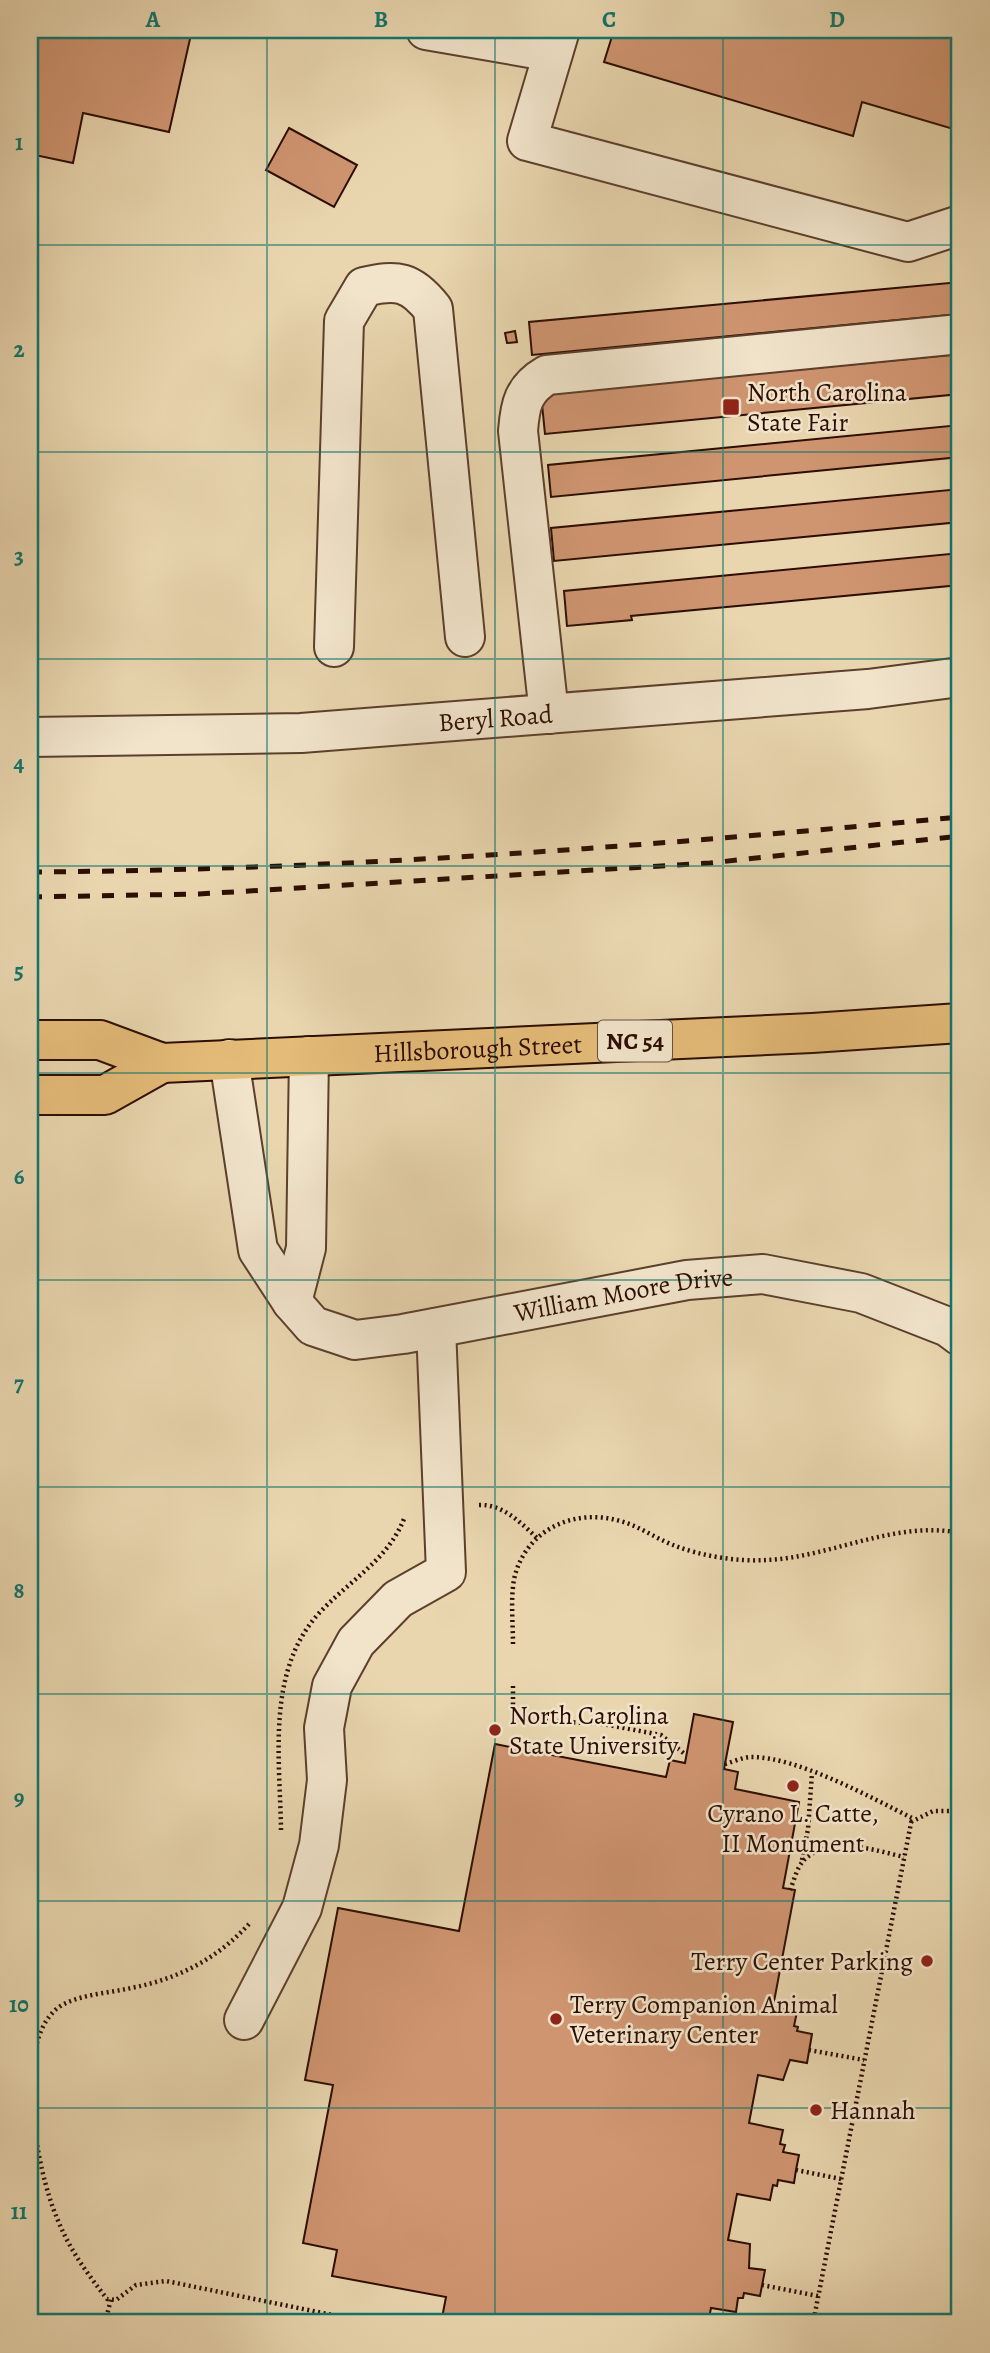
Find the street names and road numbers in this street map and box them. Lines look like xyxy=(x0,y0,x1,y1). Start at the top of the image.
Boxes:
street label: Beryl Road xyxy=(437,696,554,740)
road number: NC 54 xyxy=(598,1021,672,1062)
street label: Hillsborough Street xyxy=(372,1026,583,1071)
street label: William Moore Drive xyxy=(510,1259,734,1330)

